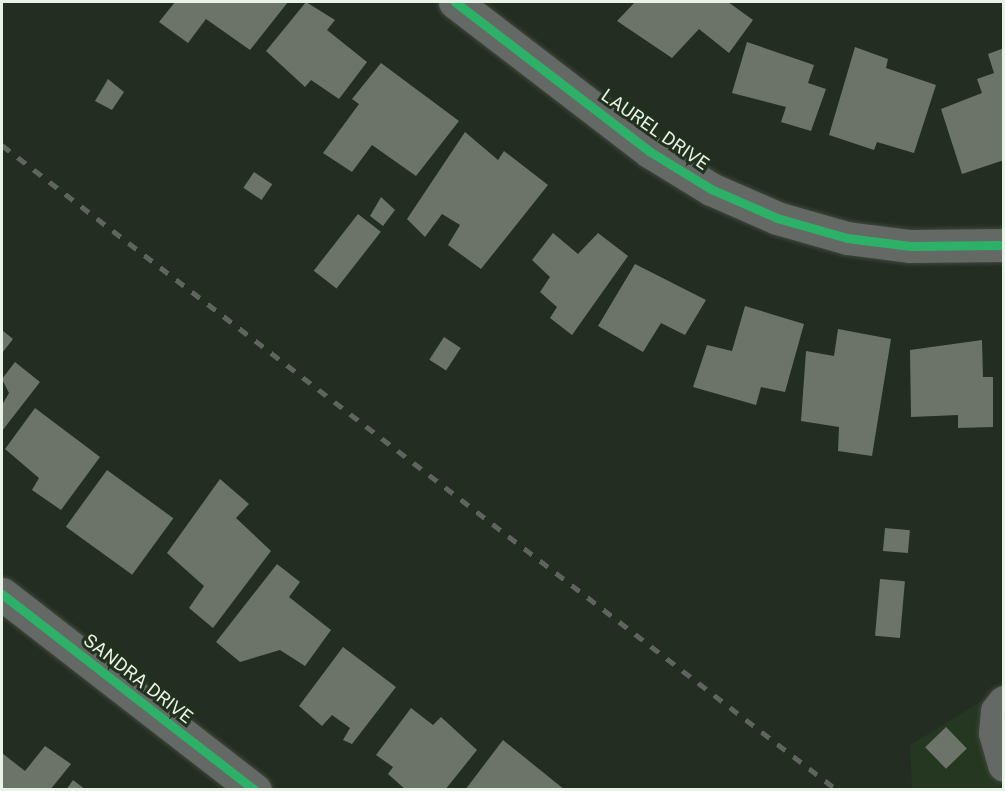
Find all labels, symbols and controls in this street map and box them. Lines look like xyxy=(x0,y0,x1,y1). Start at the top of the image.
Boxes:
street label: LAUREL DRIVE xyxy=(597,85,713,175)
street label: SANDRA DRIVE xyxy=(79,630,197,728)

